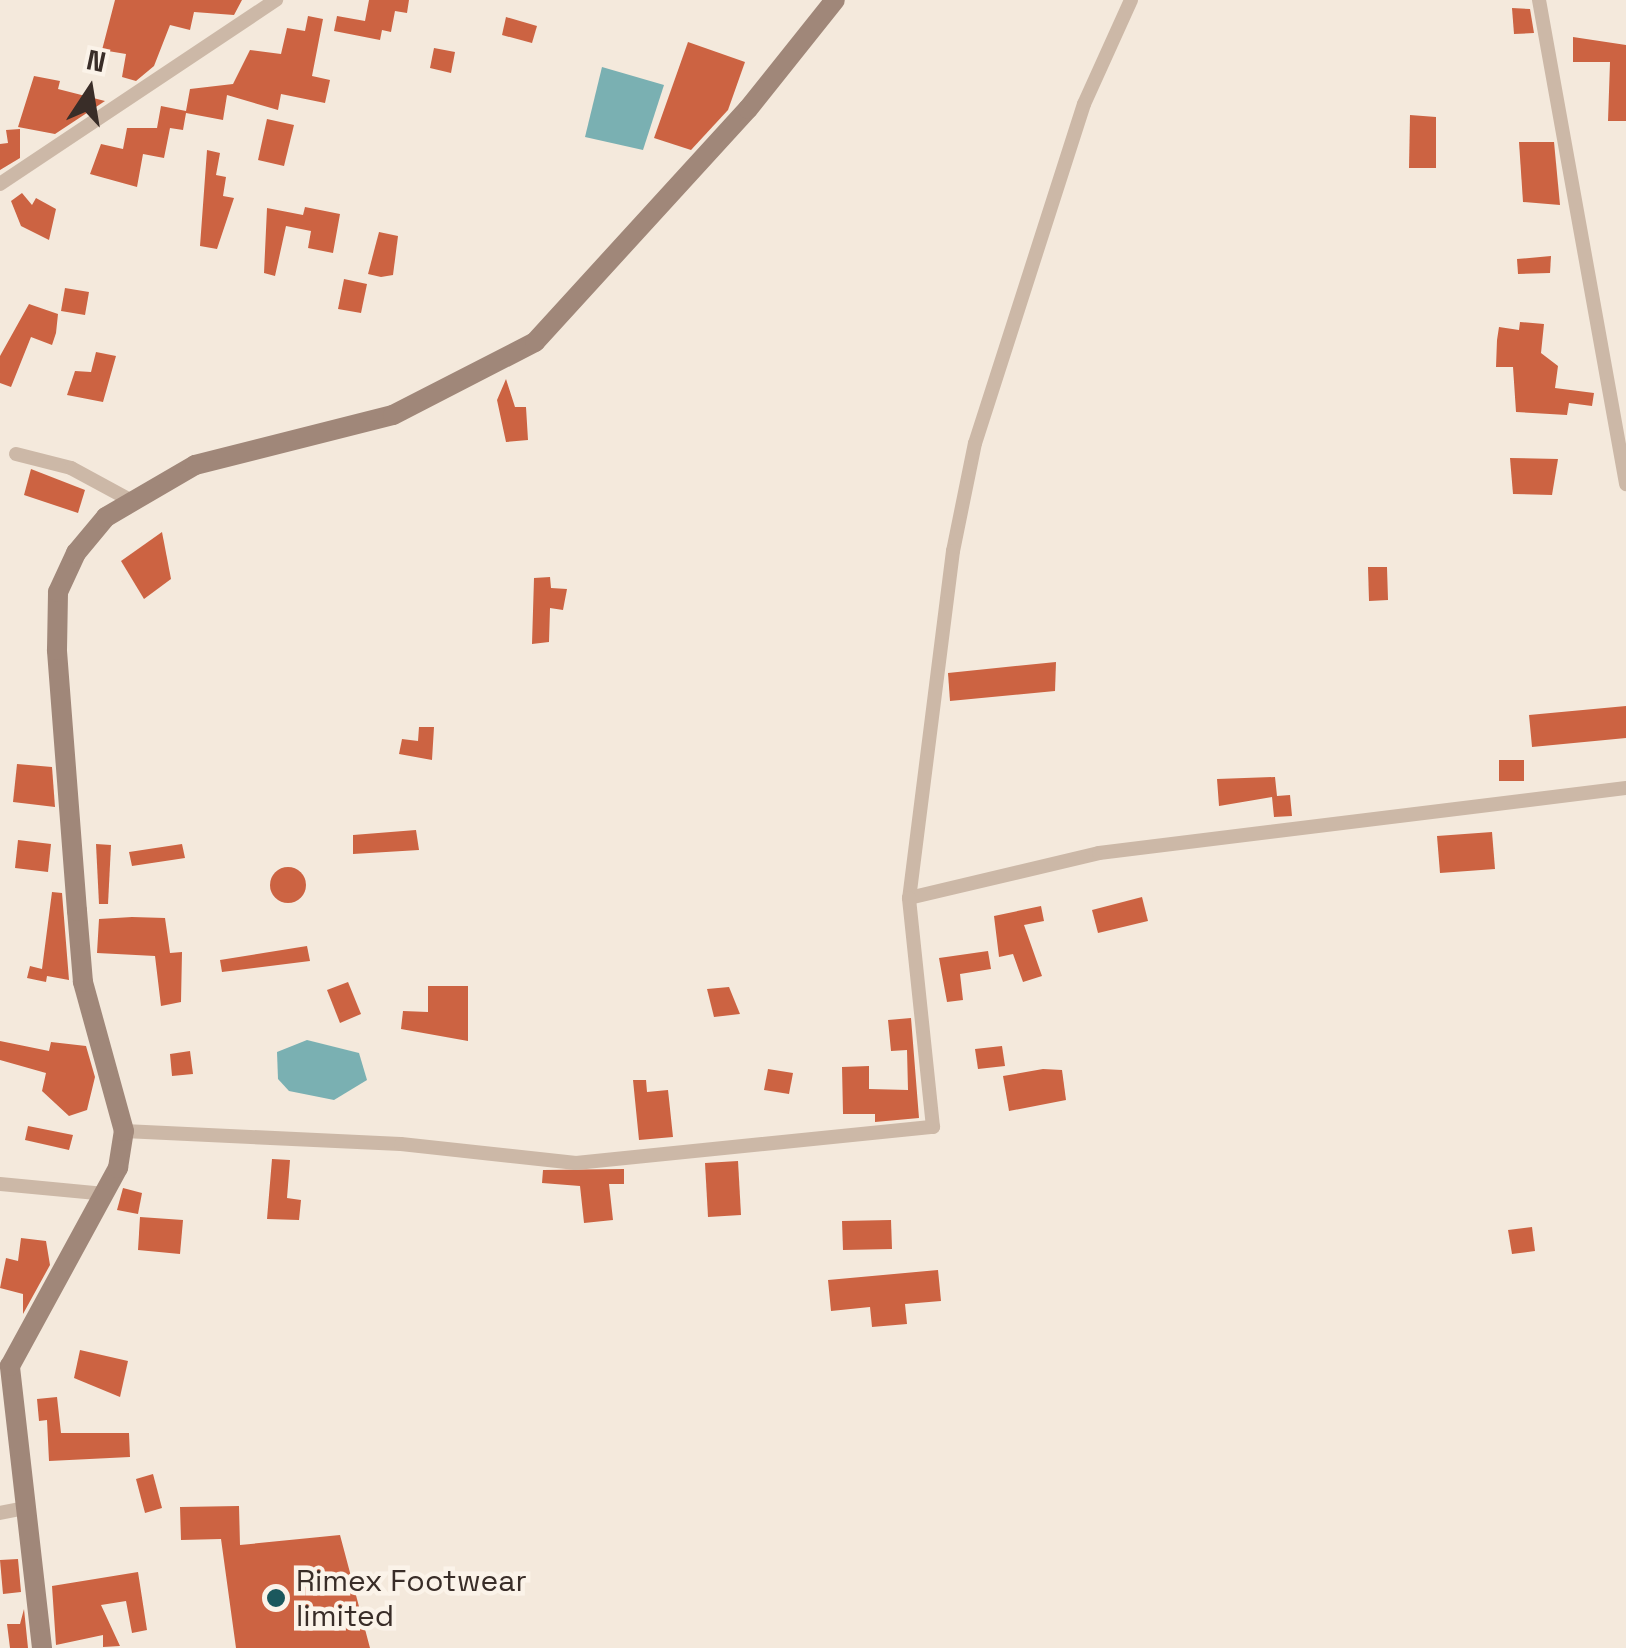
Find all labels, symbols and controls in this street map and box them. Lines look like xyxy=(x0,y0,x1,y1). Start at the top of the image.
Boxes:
north arrow xyxy=(40,40,140,140)
text: N xyxy=(83,41,109,80)
place label: Rimex Footwear limited xyxy=(296,1563,527,1634)
marker: Rimex Footwear limited xyxy=(265,1587,287,1609)

